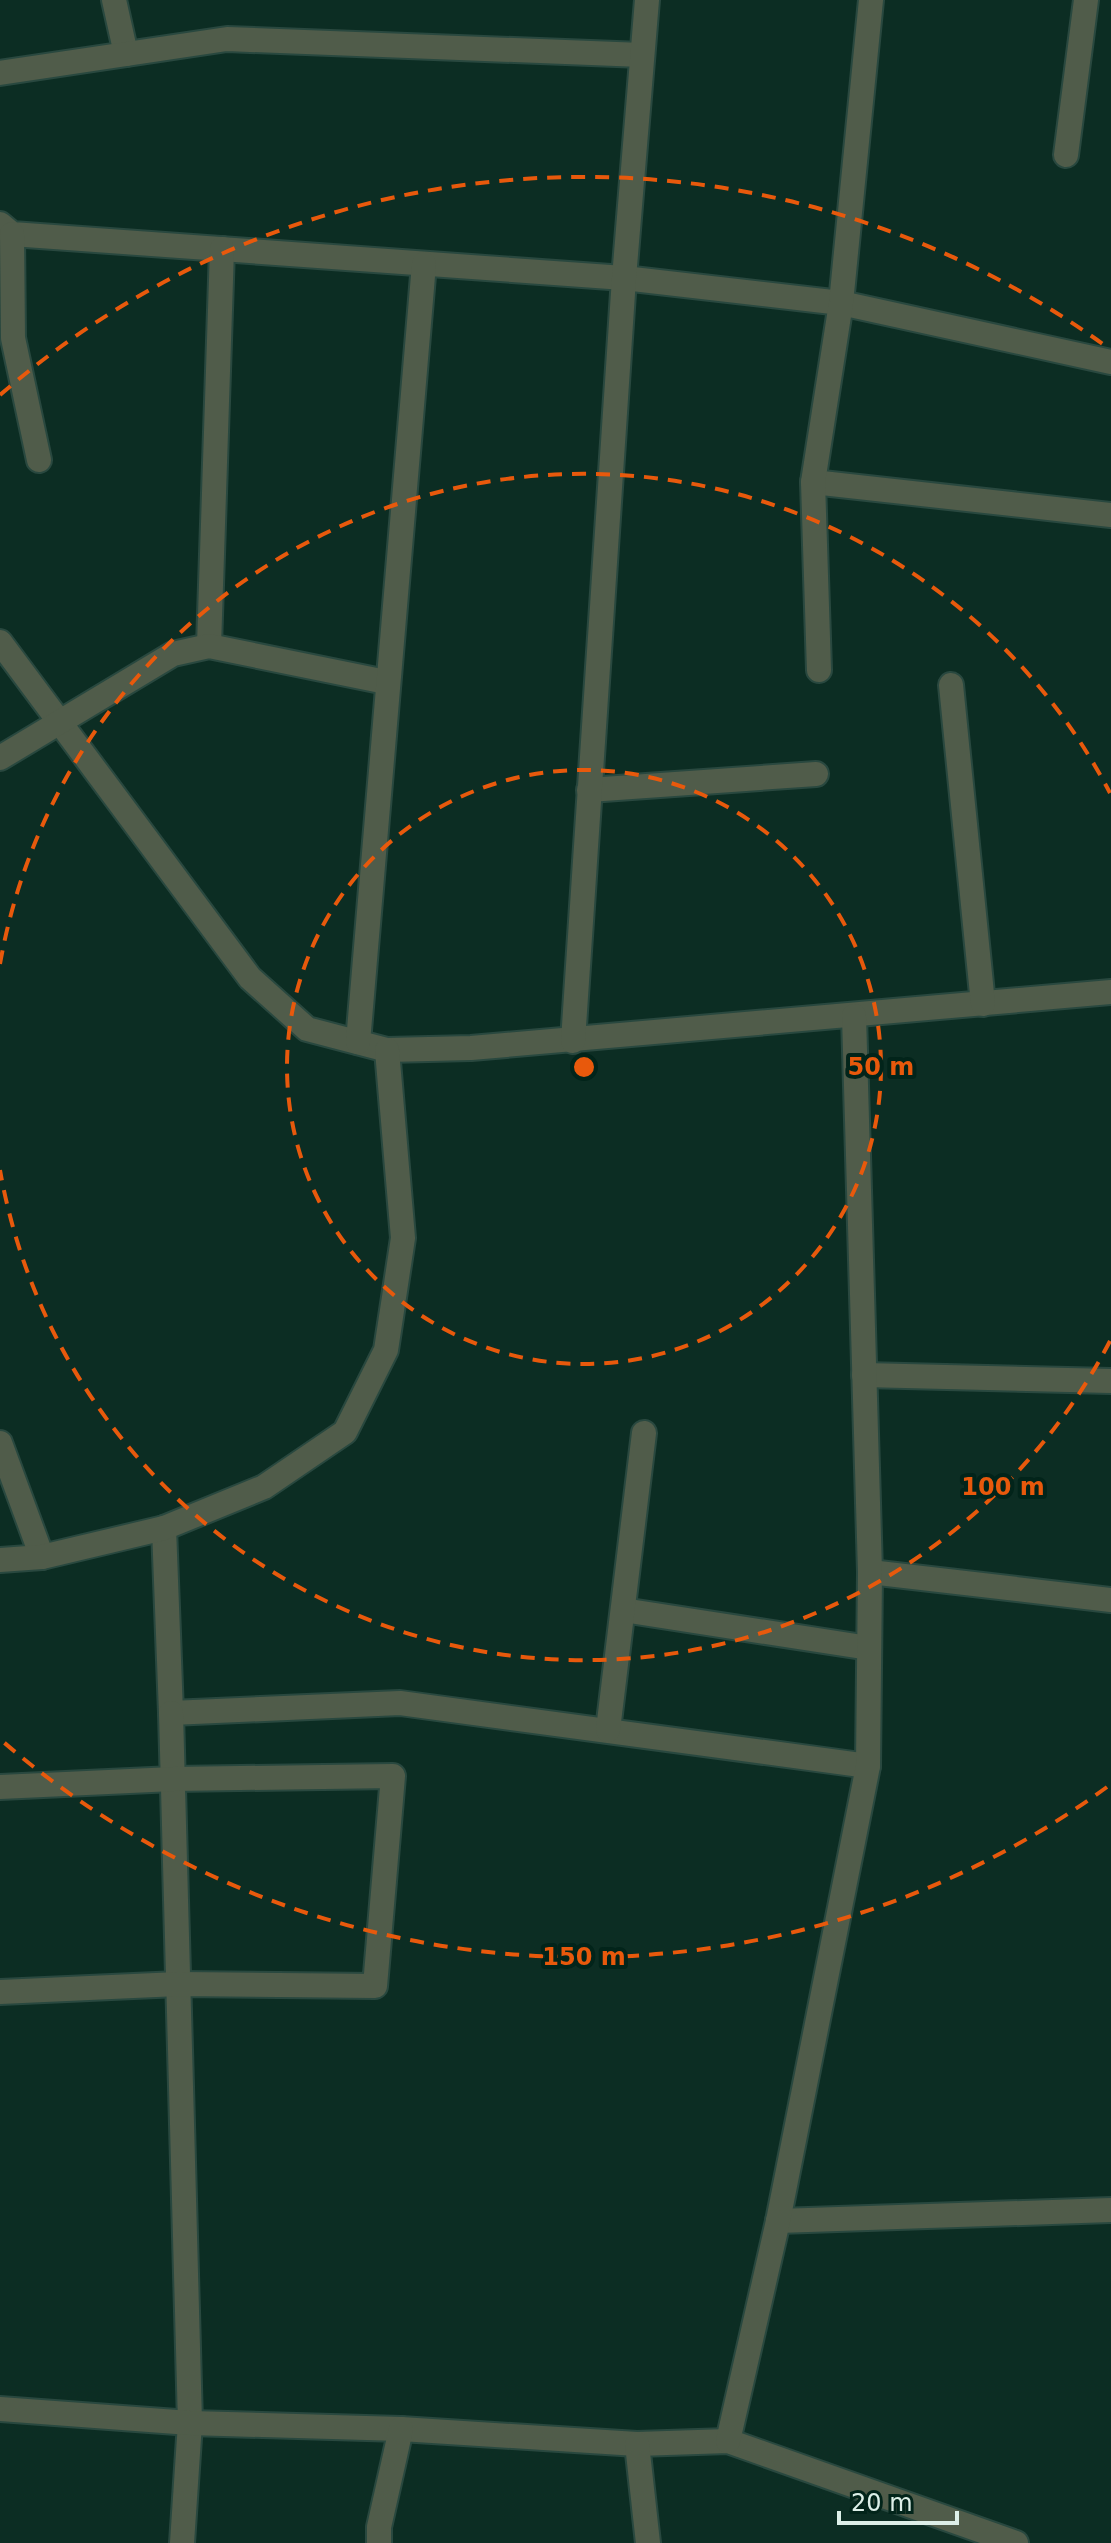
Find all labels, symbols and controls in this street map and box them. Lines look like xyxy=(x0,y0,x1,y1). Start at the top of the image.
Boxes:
centre of rings xyxy=(570,1053,598,1081)
text: 50 m xyxy=(848,1053,914,1081)
text: 100 m xyxy=(961,1473,1045,1501)
text: 150 m xyxy=(542,1943,626,1971)
scale bar xyxy=(839,2475,957,2525)
text: 20 m xyxy=(851,2489,913,2517)

